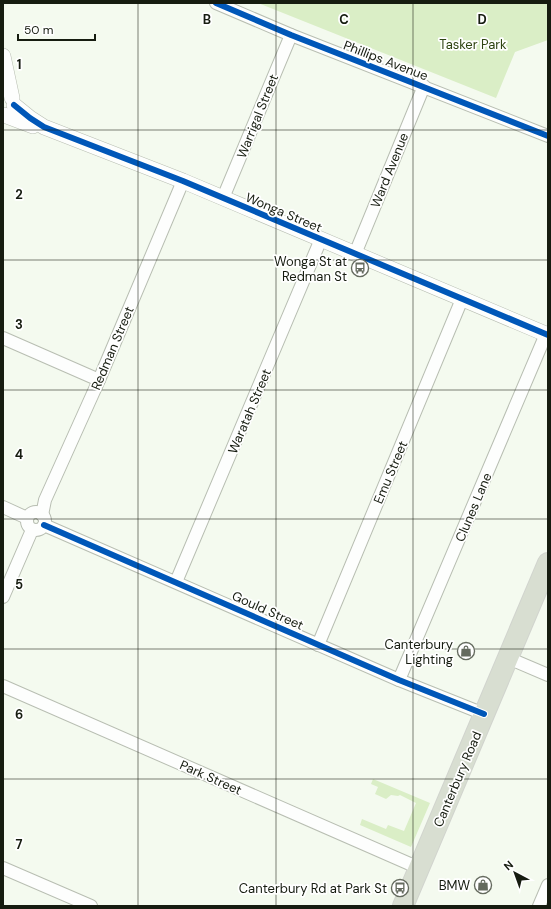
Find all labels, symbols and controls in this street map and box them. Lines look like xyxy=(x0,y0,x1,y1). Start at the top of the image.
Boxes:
text: B xyxy=(203,11,211,28)
text: C xyxy=(339,11,349,28)
text: D xyxy=(477,11,487,28)
scale bar xyxy=(18,16,95,42)
text: 50 m xyxy=(24,22,53,38)
park label: Tasker Park xyxy=(439,36,507,53)
street label: Phillips Avenue xyxy=(341,37,431,84)
text: 1 xyxy=(17,56,21,73)
street label: Warrigal Street xyxy=(233,72,282,161)
street label: Ward Avenue xyxy=(367,130,412,210)
text: 2 xyxy=(15,186,23,203)
street label: Wonga Street xyxy=(243,189,325,236)
place label: Wonga St at Redman St xyxy=(274,253,347,285)
bus stop icon: Wonga St at Redman St xyxy=(350,258,370,278)
street label: Redman Street xyxy=(87,304,138,393)
text: 3 xyxy=(15,316,23,333)
street label: Waratah Street xyxy=(224,366,275,456)
street label: Emu Street xyxy=(370,438,411,506)
text: 4 xyxy=(15,446,23,463)
street label: Clunes Lane xyxy=(451,470,496,544)
text: 5 xyxy=(15,576,23,593)
street label: Gould Street xyxy=(229,587,306,634)
place label: Canterbury Lighting xyxy=(384,636,453,668)
shop icon: Canterbury Lighting xyxy=(456,641,476,661)
text: 6 xyxy=(15,706,23,723)
street label: Canterbury Road xyxy=(430,729,485,830)
street label: Park Street xyxy=(177,756,244,799)
text: 7 xyxy=(16,836,23,853)
north arrow xyxy=(495,853,535,893)
text: N xyxy=(501,858,516,873)
shop icon: BMW xyxy=(473,875,493,895)
place label: BMW xyxy=(439,877,470,894)
bus stop icon: Canterbury Rd at Park St xyxy=(390,878,410,898)
place label: Canterbury Rd at Park St xyxy=(239,880,387,897)

